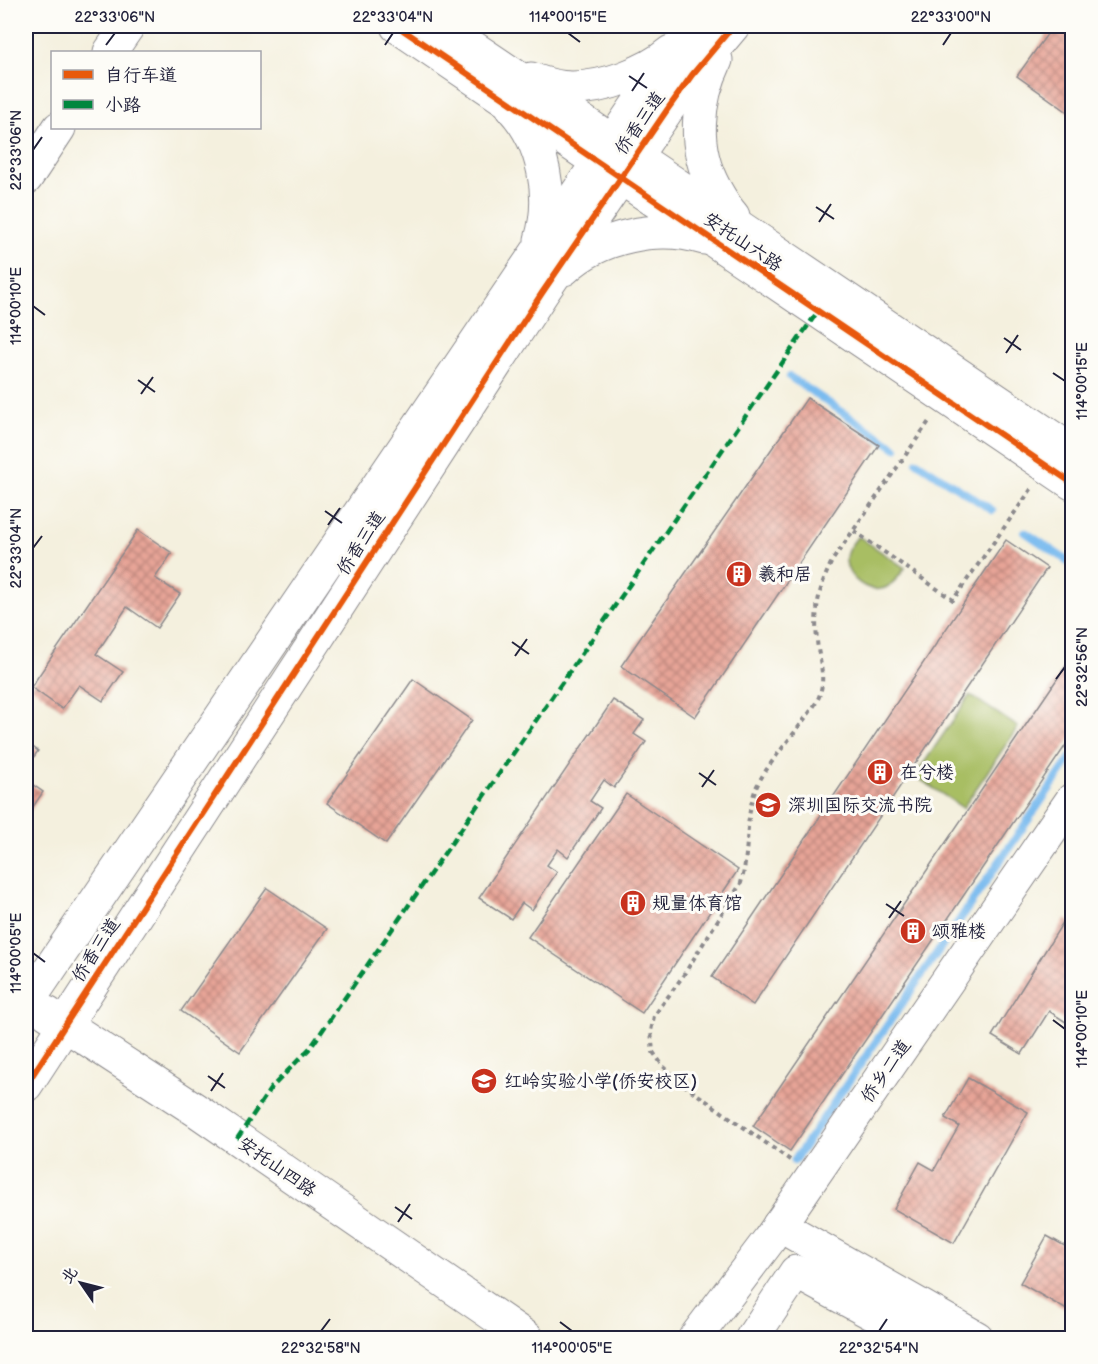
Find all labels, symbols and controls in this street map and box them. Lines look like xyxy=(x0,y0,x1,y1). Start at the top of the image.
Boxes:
text: 22°33'06"N xyxy=(75,8,155,27)
text: 22°33'04"N xyxy=(353,8,433,27)
text: 114°00'15"E xyxy=(529,8,607,27)
text: 22°33'00"N xyxy=(911,8,991,27)
legend xyxy=(51,51,261,129)
text: 自行车道 xyxy=(105,65,177,86)
street label: 侨香三道 xyxy=(611,87,669,159)
text: 小路 xyxy=(105,95,141,116)
text: 22°33'06"N xyxy=(7,110,26,190)
street label: 安托山六路 xyxy=(700,208,786,276)
text: 114°00'10"E xyxy=(7,267,26,345)
text: 114°00'15"E xyxy=(1073,342,1092,420)
street label: 侨香三道 xyxy=(333,507,389,579)
text: 22°33'04"N xyxy=(7,508,26,588)
building icon: 羲和居 xyxy=(724,559,754,589)
place label: 羲和居 xyxy=(758,564,812,585)
text: 22°32'56"N xyxy=(1073,627,1092,707)
building icon: 在兮楼 xyxy=(865,757,895,787)
place label: 在兮楼 xyxy=(900,762,954,783)
school or university icon: 深圳国际交流书院 xyxy=(753,790,783,820)
place label: 深圳国际交流书院 xyxy=(788,795,932,816)
building icon: 规量体育馆 xyxy=(618,888,648,918)
place label: 规量体育馆 xyxy=(652,893,742,914)
text: 114°00'05"E xyxy=(7,912,26,993)
street label: 侨香三道 xyxy=(68,914,124,986)
building icon: 颂雅楼 xyxy=(898,916,928,946)
place label: 颂雅楼 xyxy=(932,921,986,942)
text: 114°00'10"E xyxy=(1073,990,1092,1068)
street label: 侨乡二道 xyxy=(857,1035,915,1107)
school or university icon: 红岭实验小学(侨安校区) xyxy=(469,1066,499,1096)
place label: 红岭实验小学(侨安校区) xyxy=(504,1071,697,1092)
street label: 安托山四路 xyxy=(234,1133,320,1201)
north arrow xyxy=(51,1253,111,1313)
text: 北 xyxy=(58,1263,82,1287)
text: 22°32'58"N xyxy=(281,1339,361,1358)
text: 114°00'05"E xyxy=(532,1339,613,1358)
text: 22°32'54"N xyxy=(839,1339,919,1358)

